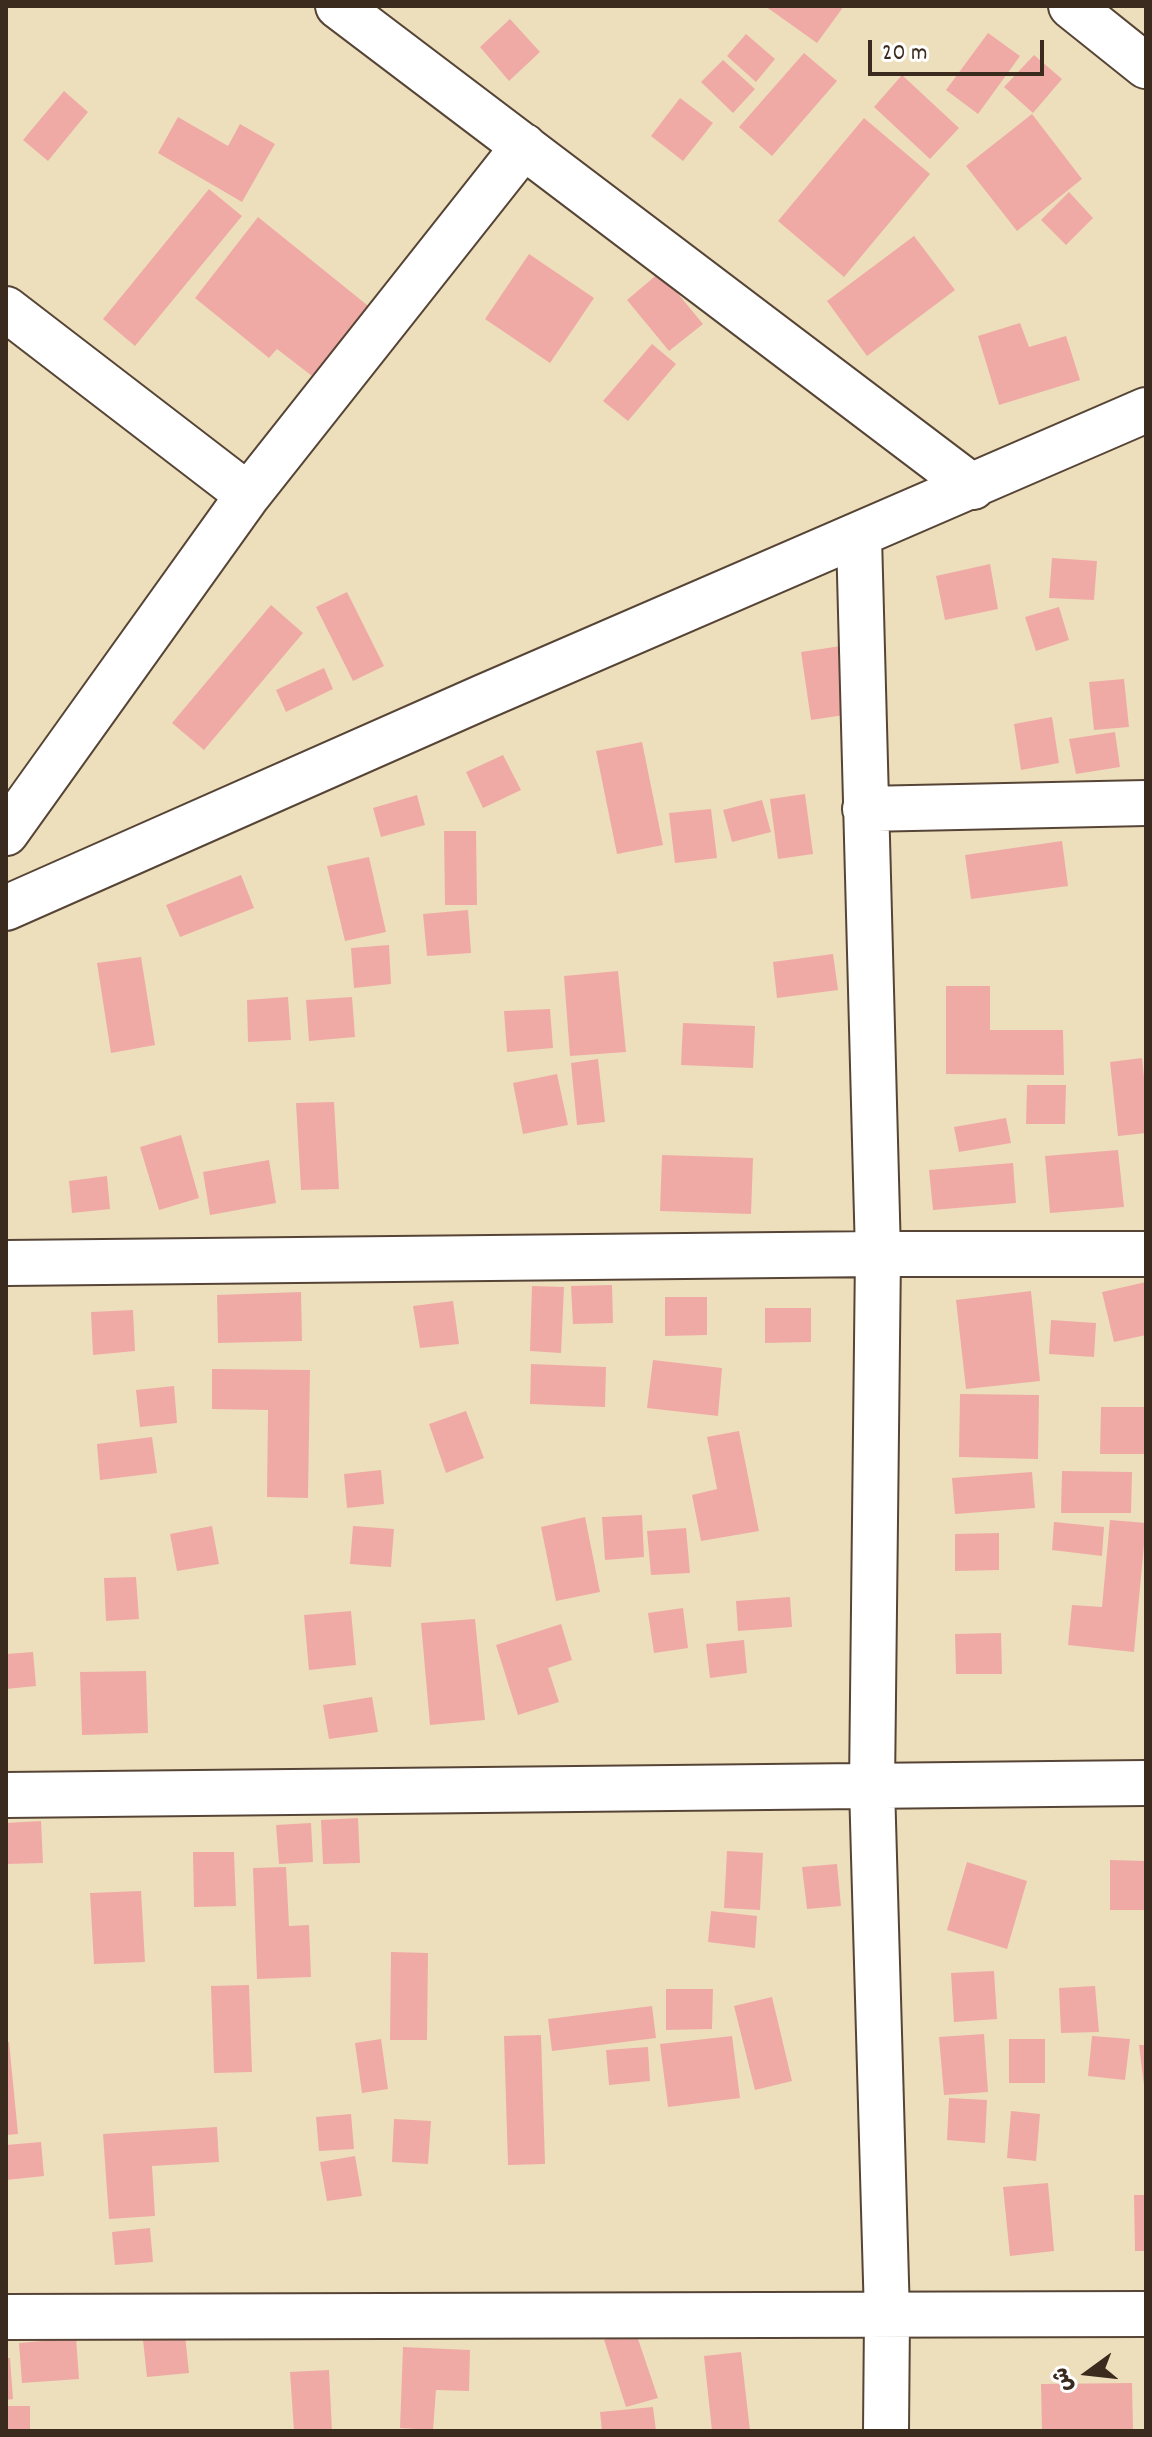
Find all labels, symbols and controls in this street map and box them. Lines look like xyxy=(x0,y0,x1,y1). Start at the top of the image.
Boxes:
scale bar xyxy=(872,24,1048,74)
text: 20 m xyxy=(882,37,928,71)
north arrow xyxy=(1048,2333,1128,2413)
text: ش xyxy=(1046,2364,1082,2395)

